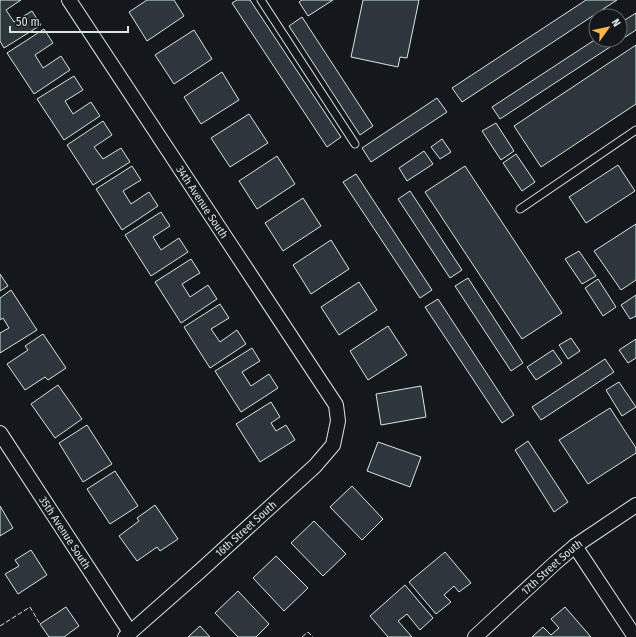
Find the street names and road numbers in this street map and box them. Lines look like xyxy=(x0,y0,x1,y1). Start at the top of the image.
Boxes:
street label: 34th Avenue South xyxy=(174,163,231,241)
street label: 35th Avenue South xyxy=(37,494,94,571)
street label: 16th Street South xyxy=(213,498,279,560)
street label: 17th Street South xyxy=(519,537,585,597)

